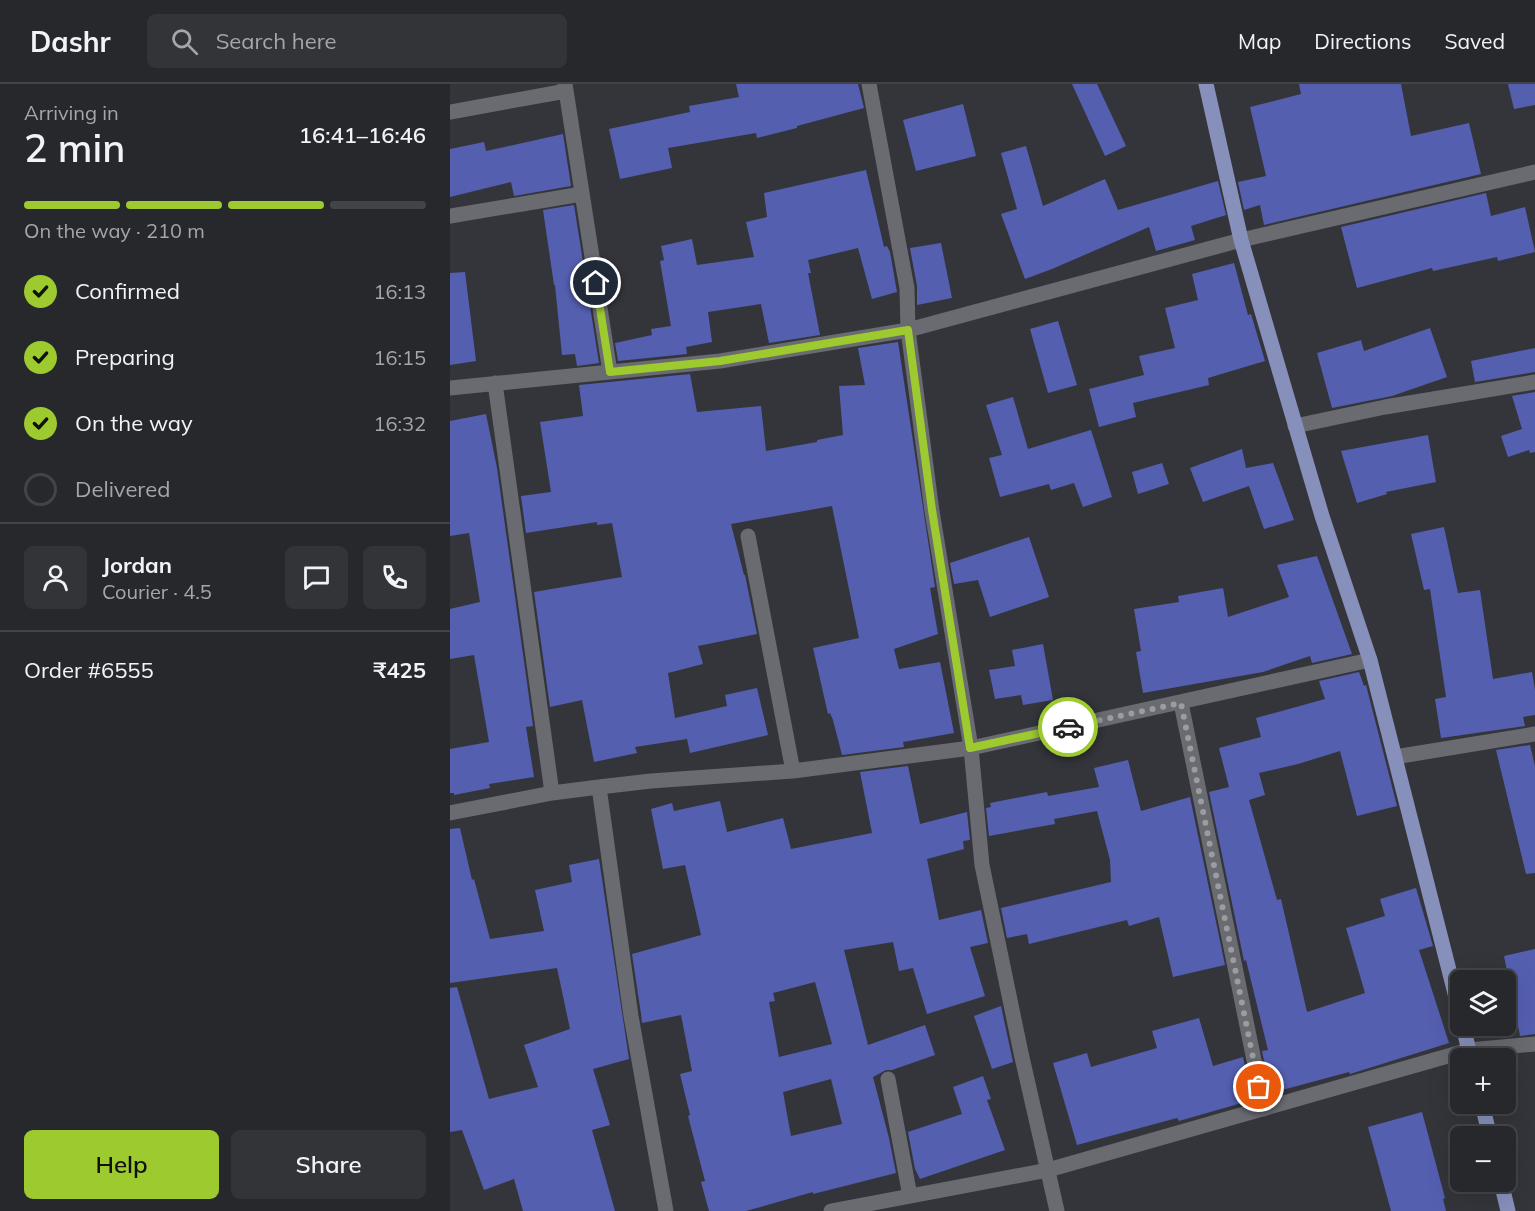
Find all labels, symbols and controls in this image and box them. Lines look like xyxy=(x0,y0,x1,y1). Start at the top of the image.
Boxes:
search box xyxy=(147,14,567,68)
text: Dashr xyxy=(30,24,111,59)
icon: search xyxy=(168,25,201,58)
text: Search here xyxy=(216,27,337,55)
text: Map xyxy=(1238,28,1281,54)
text: Directions xyxy=(1314,28,1411,54)
text: Saved xyxy=(1444,28,1505,54)
text: Arriving in xyxy=(24,100,119,125)
text: 16:41–16:46 xyxy=(299,121,426,149)
text: 2 min xyxy=(24,123,125,172)
text: On the way · 210 m xyxy=(24,218,205,243)
pin xyxy=(570,257,621,308)
icon: home xyxy=(579,266,612,299)
icon: check xyxy=(24,275,57,308)
text: Confirmed xyxy=(75,277,180,305)
text: 16:13 xyxy=(373,279,426,304)
icon: check xyxy=(24,341,57,374)
text: Preparing xyxy=(75,343,175,371)
text: 16:15 xyxy=(373,345,426,370)
icon: check xyxy=(24,407,57,440)
text: On the way xyxy=(75,409,193,437)
text: 16:32 xyxy=(373,411,426,436)
text: Delivered xyxy=(75,475,170,503)
button: person xyxy=(24,546,87,609)
button: chat xyxy=(285,546,348,609)
button: phone xyxy=(363,546,426,609)
text: Jordan xyxy=(102,551,172,579)
text: Courier · 4.5 xyxy=(102,579,212,604)
text: Order #6555 xyxy=(24,656,154,684)
text: ₹425 xyxy=(373,656,426,684)
courier xyxy=(1038,697,1098,757)
icon: car xyxy=(1052,711,1085,744)
map controls xyxy=(1450,970,1516,1192)
button: layers xyxy=(1450,970,1516,1036)
button: + xyxy=(1450,1048,1516,1114)
pin xyxy=(1233,1061,1284,1112)
icon: bag xyxy=(1242,1070,1275,1103)
button: − xyxy=(1450,1126,1516,1192)
button: Help xyxy=(24,1130,219,1199)
button: Share xyxy=(231,1130,426,1199)

